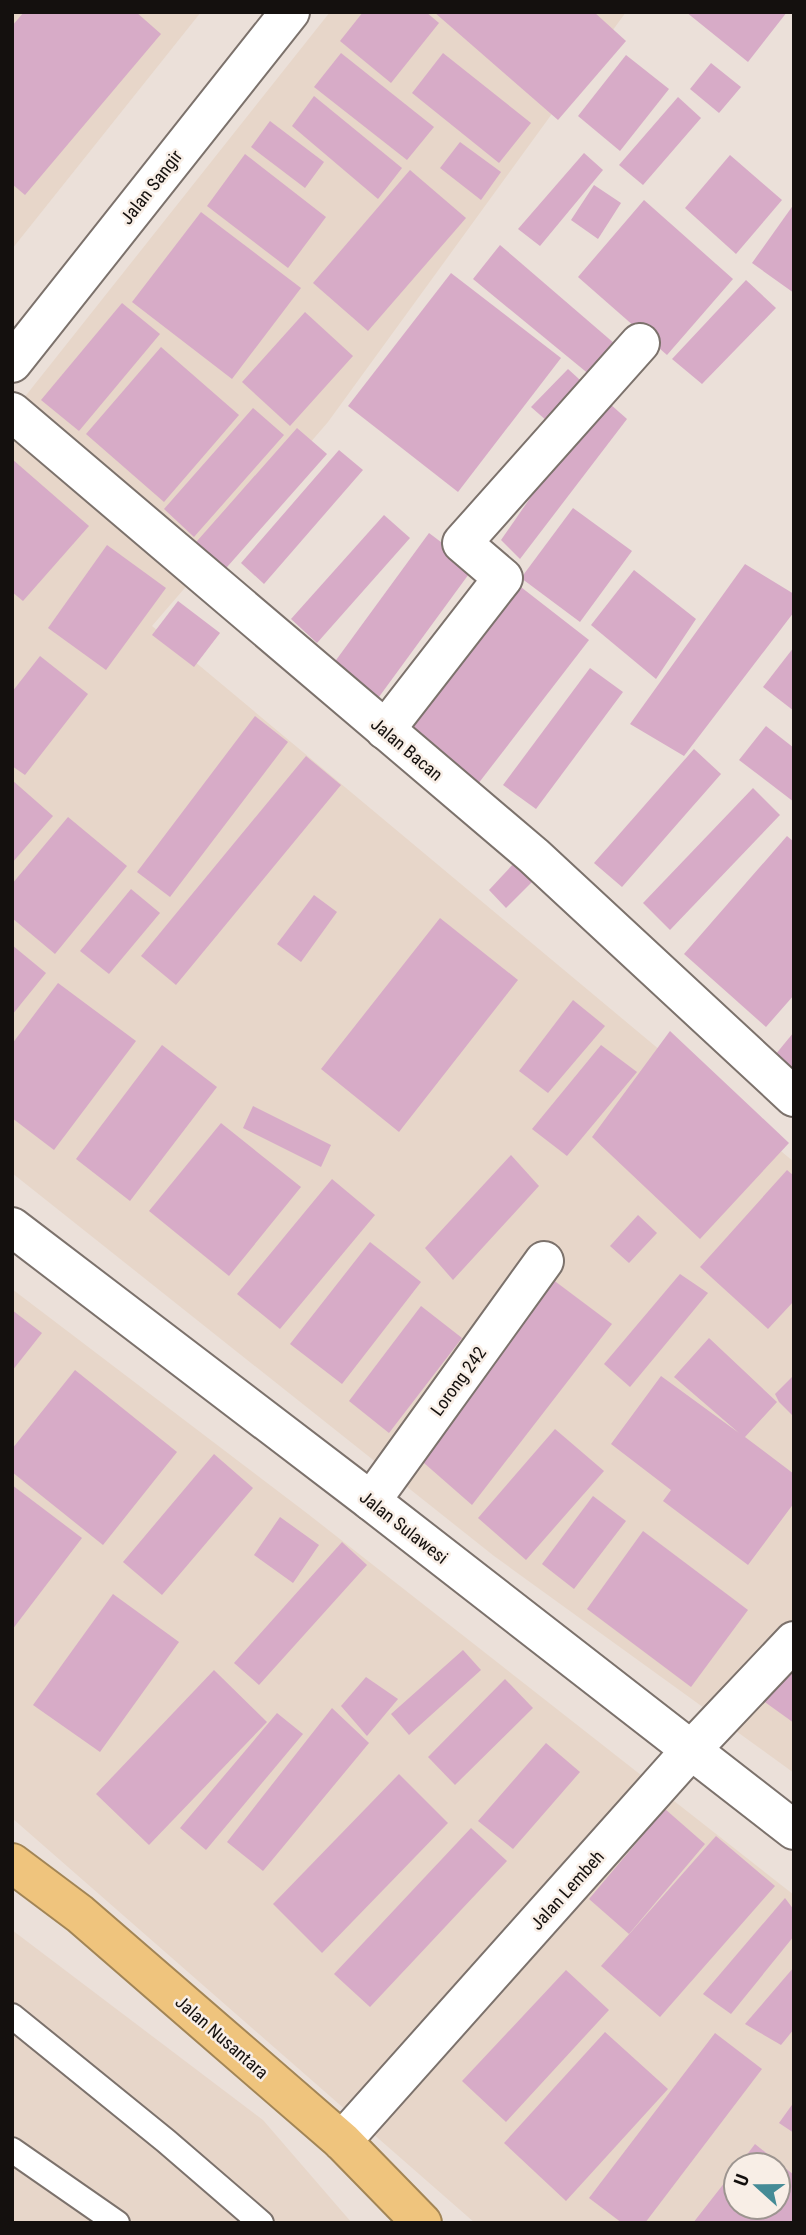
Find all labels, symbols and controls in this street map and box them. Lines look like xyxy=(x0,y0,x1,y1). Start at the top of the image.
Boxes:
street label: Jalan Sangir xyxy=(116,145,187,228)
street label: Jalan Bacan xyxy=(367,713,447,785)
street label: Lorong 242 xyxy=(426,1342,490,1420)
street label: Jalan Sulawesi xyxy=(356,1486,452,1568)
street label: Jalan Lembeh xyxy=(526,1846,608,1934)
street label: Jalan Nusantara xyxy=(171,1991,273,2083)
north arrow xyxy=(722,2151,792,2221)
text: U xyxy=(729,2171,754,2189)

